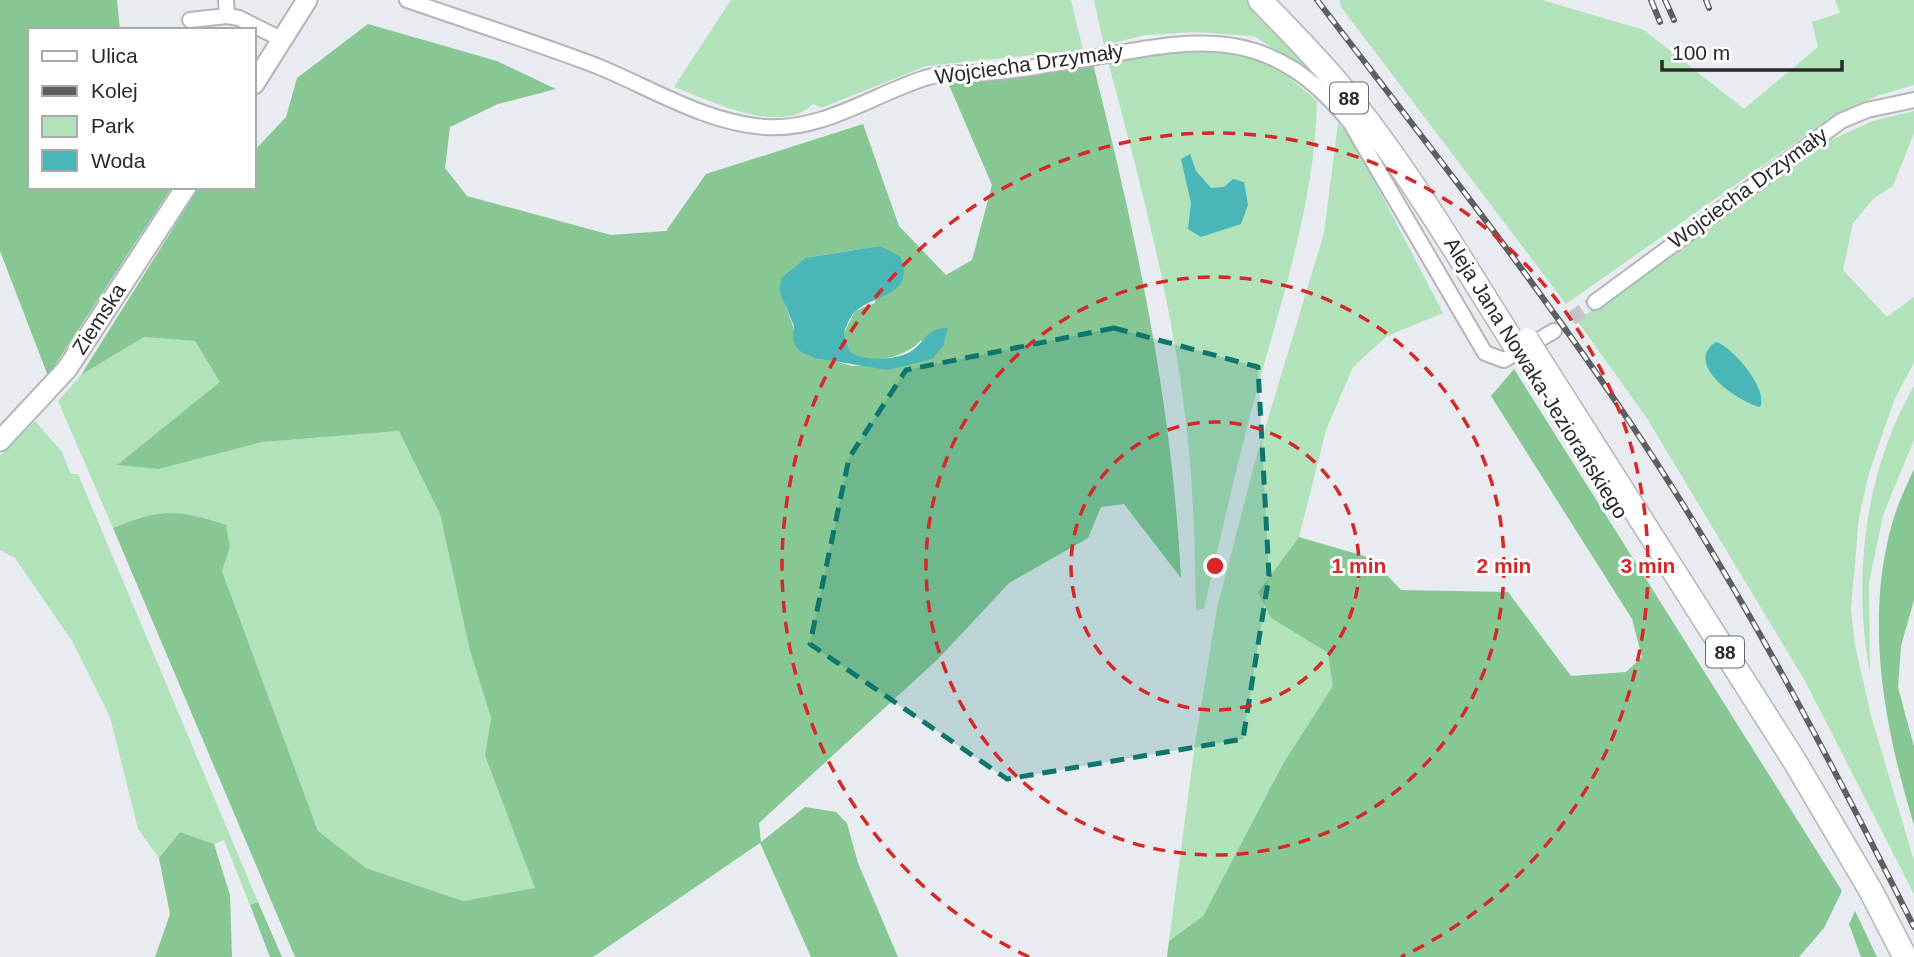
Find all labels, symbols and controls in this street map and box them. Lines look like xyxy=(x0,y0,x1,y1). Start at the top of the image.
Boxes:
legend xyxy=(28,28,256,189)
scale bar xyxy=(1662,28,1842,72)
street label: Wojciecha Drzymały xyxy=(933,39,1125,88)
text: 100 m xyxy=(1672,41,1730,64)
text: Ulica xyxy=(91,44,138,67)
text: Kolej xyxy=(91,79,138,102)
road number: 88 xyxy=(1330,82,1368,114)
text: Park xyxy=(91,114,135,137)
street label: Wojciecha Drzymały xyxy=(1664,122,1832,253)
text: Woda xyxy=(91,149,146,172)
street label: Aleja Jana Nowaka-Jeziorańskiego xyxy=(1440,233,1633,522)
street label: Ziemska xyxy=(67,279,130,358)
centre of rings xyxy=(1203,554,1227,578)
text: 1 min xyxy=(1332,554,1386,577)
text: 2 min xyxy=(1477,554,1531,577)
text: 3 min xyxy=(1621,554,1675,577)
road number: 88 xyxy=(1706,636,1744,667)

